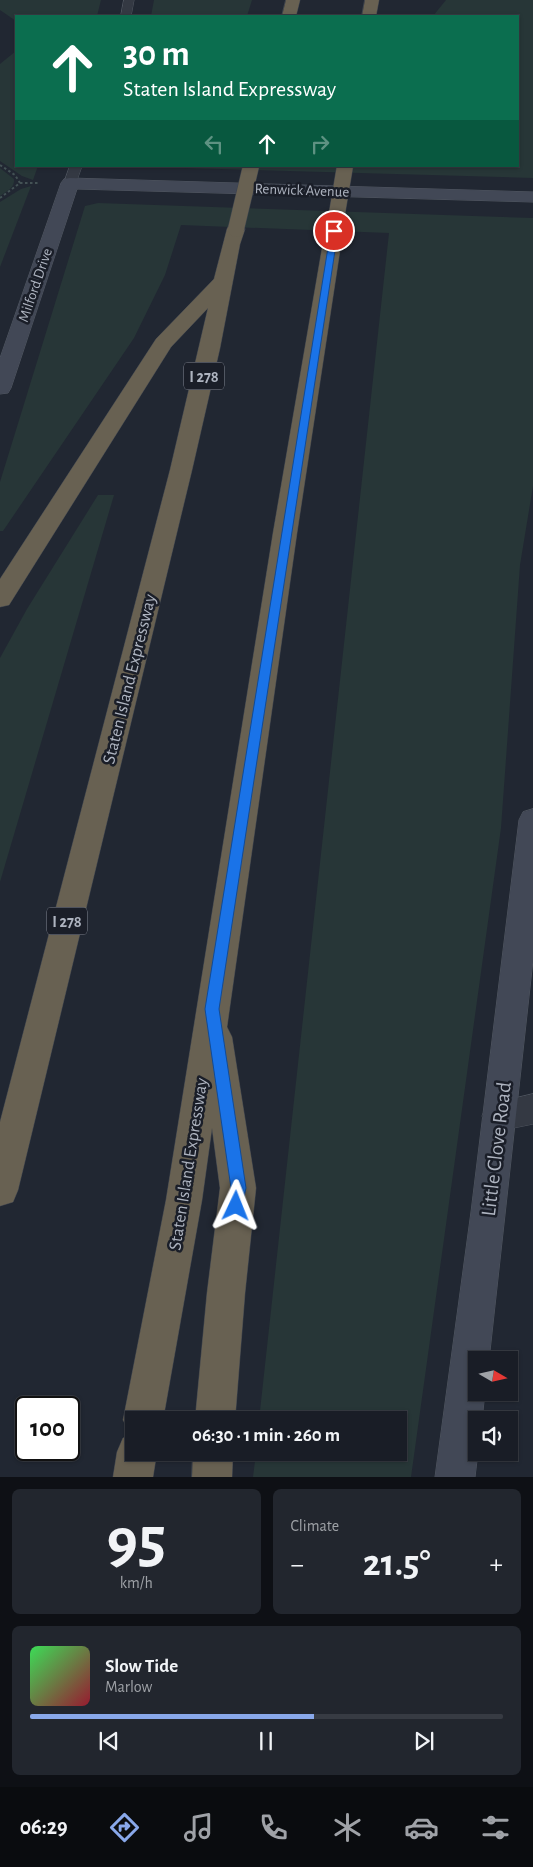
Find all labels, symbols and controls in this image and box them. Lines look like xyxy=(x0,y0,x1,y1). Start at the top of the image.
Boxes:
icon: ahead xyxy=(40,35,105,100)
text: 30 m xyxy=(123,37,190,72)
text: Staten Island Expressway xyxy=(123,78,336,100)
icon: left xyxy=(200,130,228,158)
icon: ahead xyxy=(253,130,281,158)
icon: right xyxy=(306,130,334,158)
street label: Renwick Avenue xyxy=(254,181,350,200)
pin xyxy=(313,210,355,252)
icon: arrive xyxy=(320,217,348,245)
street label: Milford Drive xyxy=(16,246,55,324)
road number: I 278 xyxy=(184,362,224,390)
street label: Staten Island Expressway xyxy=(100,592,160,766)
road number: I 278 xyxy=(47,908,87,934)
street label: Staten Island Expressway xyxy=(166,1076,212,1252)
street label: Little Clove Road xyxy=(478,1081,515,1217)
position arrow xyxy=(209,1179,261,1231)
north arrow xyxy=(468,1351,518,1401)
map controls xyxy=(468,1351,518,1461)
speed limit sign: 100 xyxy=(15,1396,80,1461)
button: sound xyxy=(468,1411,518,1461)
text: 06:30 · 1 min · 260 m xyxy=(192,1426,340,1445)
text: 95 xyxy=(107,1509,166,1574)
text: Climate xyxy=(291,1518,339,1534)
text: 21.5° xyxy=(363,1545,431,1583)
text: − xyxy=(291,1551,304,1579)
text: + xyxy=(490,1551,503,1579)
text: km/h xyxy=(120,1575,153,1591)
text: Slow Tide xyxy=(105,1657,178,1676)
text: Marlow xyxy=(105,1679,152,1695)
icon: previous xyxy=(95,1727,123,1755)
icon: pause xyxy=(252,1727,280,1755)
icon: next xyxy=(410,1727,438,1755)
icon: directions xyxy=(107,1810,142,1845)
icon: music xyxy=(181,1810,216,1845)
icon: phone xyxy=(256,1810,291,1845)
icon: climate xyxy=(330,1810,365,1845)
icon: car xyxy=(404,1810,439,1845)
icon: filters xyxy=(478,1810,513,1845)
text: 06:29 xyxy=(20,1816,68,1838)

